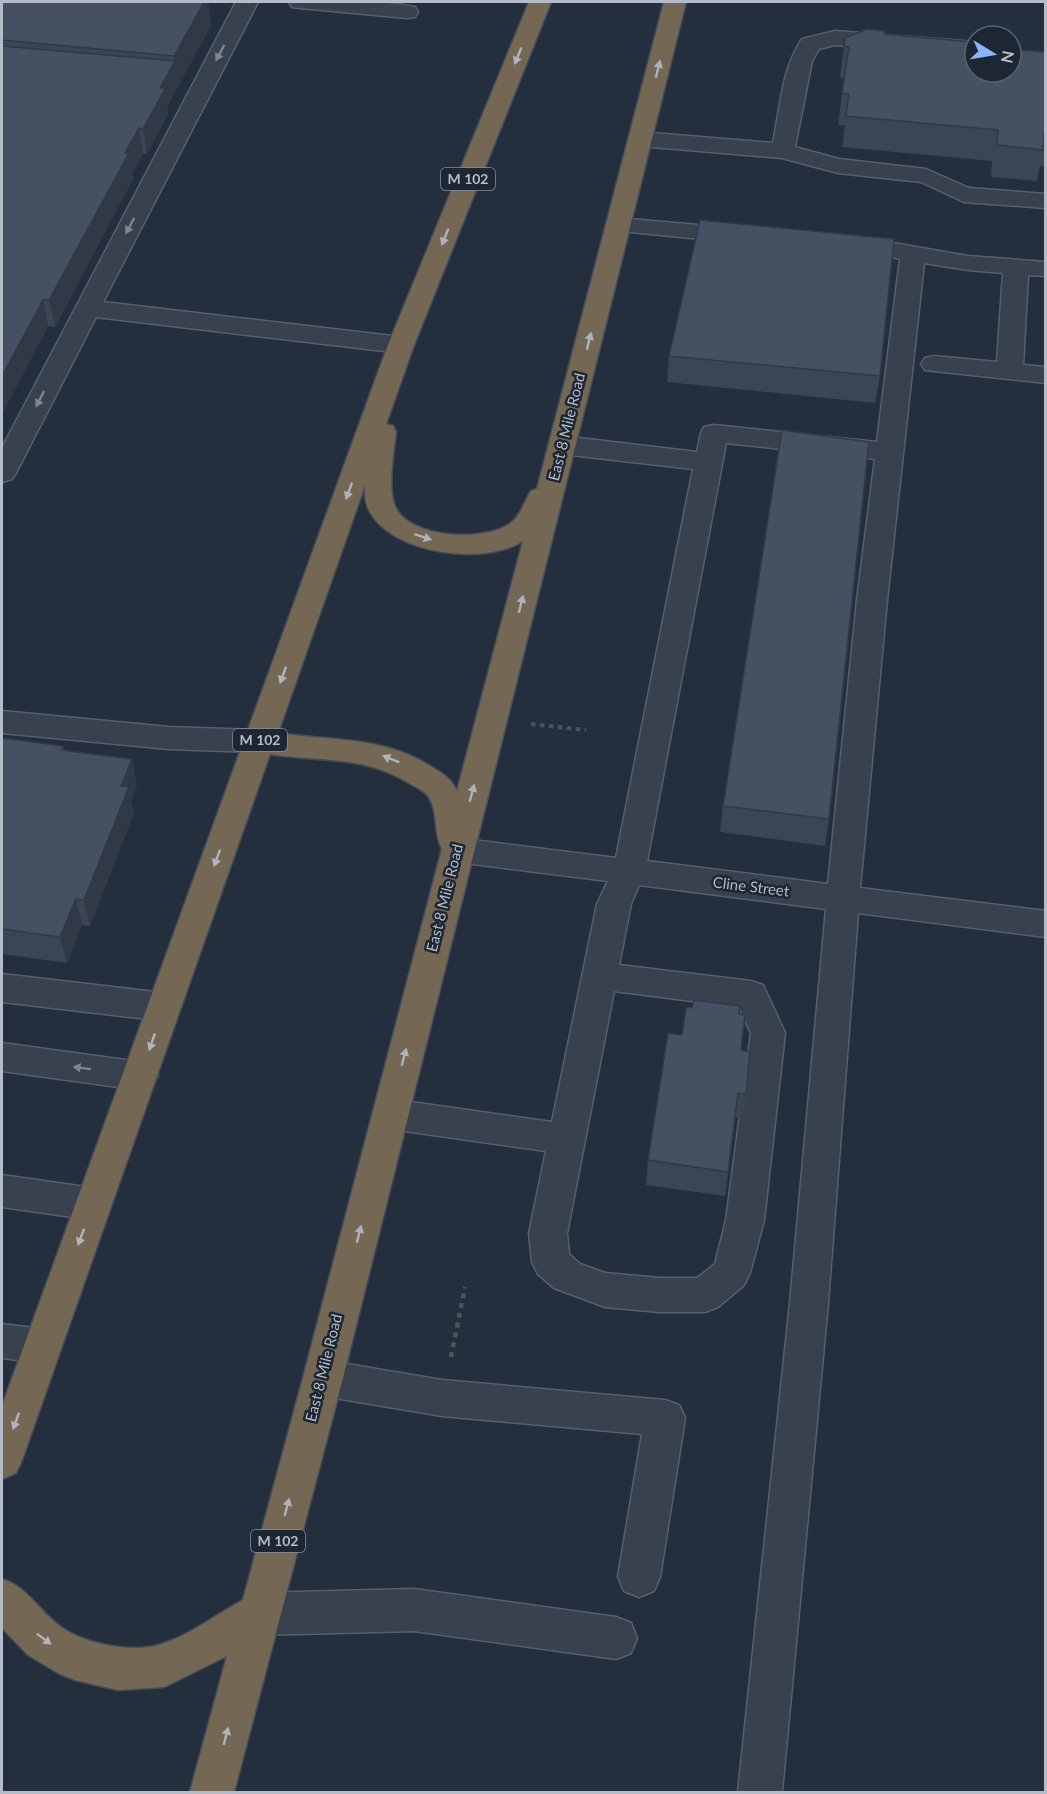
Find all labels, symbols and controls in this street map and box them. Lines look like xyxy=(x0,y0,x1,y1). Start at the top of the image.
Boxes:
north arrow xyxy=(963,24,1023,84)
one-way arrow xyxy=(215,45,225,62)
one-way arrow xyxy=(513,47,523,65)
text: N xyxy=(998,49,1019,65)
one-way arrow xyxy=(653,60,663,78)
road number: M 102 xyxy=(441,168,495,190)
one-way arrow xyxy=(125,218,135,235)
one-way arrow xyxy=(440,228,450,246)
one-way arrow xyxy=(584,332,594,350)
street label: East 8 Mile Road xyxy=(544,371,588,482)
one-way arrow xyxy=(35,391,45,408)
one-way arrow xyxy=(344,482,354,500)
one-way arrow xyxy=(414,533,432,542)
one-way arrow xyxy=(516,595,526,613)
one-way arrow xyxy=(278,666,288,684)
road number: M 102 xyxy=(233,729,287,751)
one-way arrow xyxy=(382,754,400,763)
one-way arrow xyxy=(468,784,477,802)
street label: East 8 Mile Road xyxy=(422,842,466,953)
one-way arrow xyxy=(212,849,222,867)
street label: Cline Street xyxy=(712,872,791,900)
one-way arrow xyxy=(146,1033,156,1051)
one-way arrow xyxy=(400,1048,410,1066)
one-way arrow xyxy=(72,1064,91,1073)
one-way arrow xyxy=(355,1224,365,1243)
one-way arrow xyxy=(76,1228,86,1246)
street label: East 8 Mile Road xyxy=(301,1312,345,1423)
one-way arrow xyxy=(10,1412,20,1430)
one-way arrow xyxy=(283,1498,293,1516)
road number: M 102 xyxy=(251,1530,305,1552)
one-way arrow xyxy=(36,1633,52,1645)
one-way arrow xyxy=(222,1727,232,1745)

